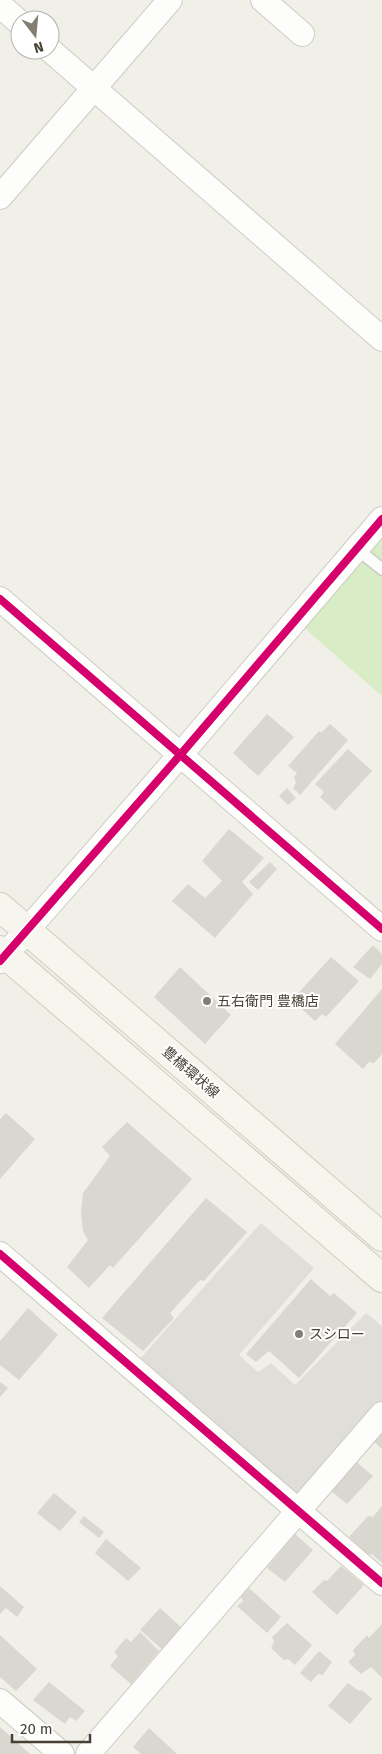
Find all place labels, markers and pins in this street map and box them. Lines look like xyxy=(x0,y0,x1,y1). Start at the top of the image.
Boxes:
place label: 五右衛門 豊橋店 xyxy=(217,993,319,1010)
marker: 五右衛門 豊橋店 xyxy=(201,995,213,1007)
place label: スシロー xyxy=(309,1326,365,1343)
marker: スシロー xyxy=(293,1328,305,1340)

